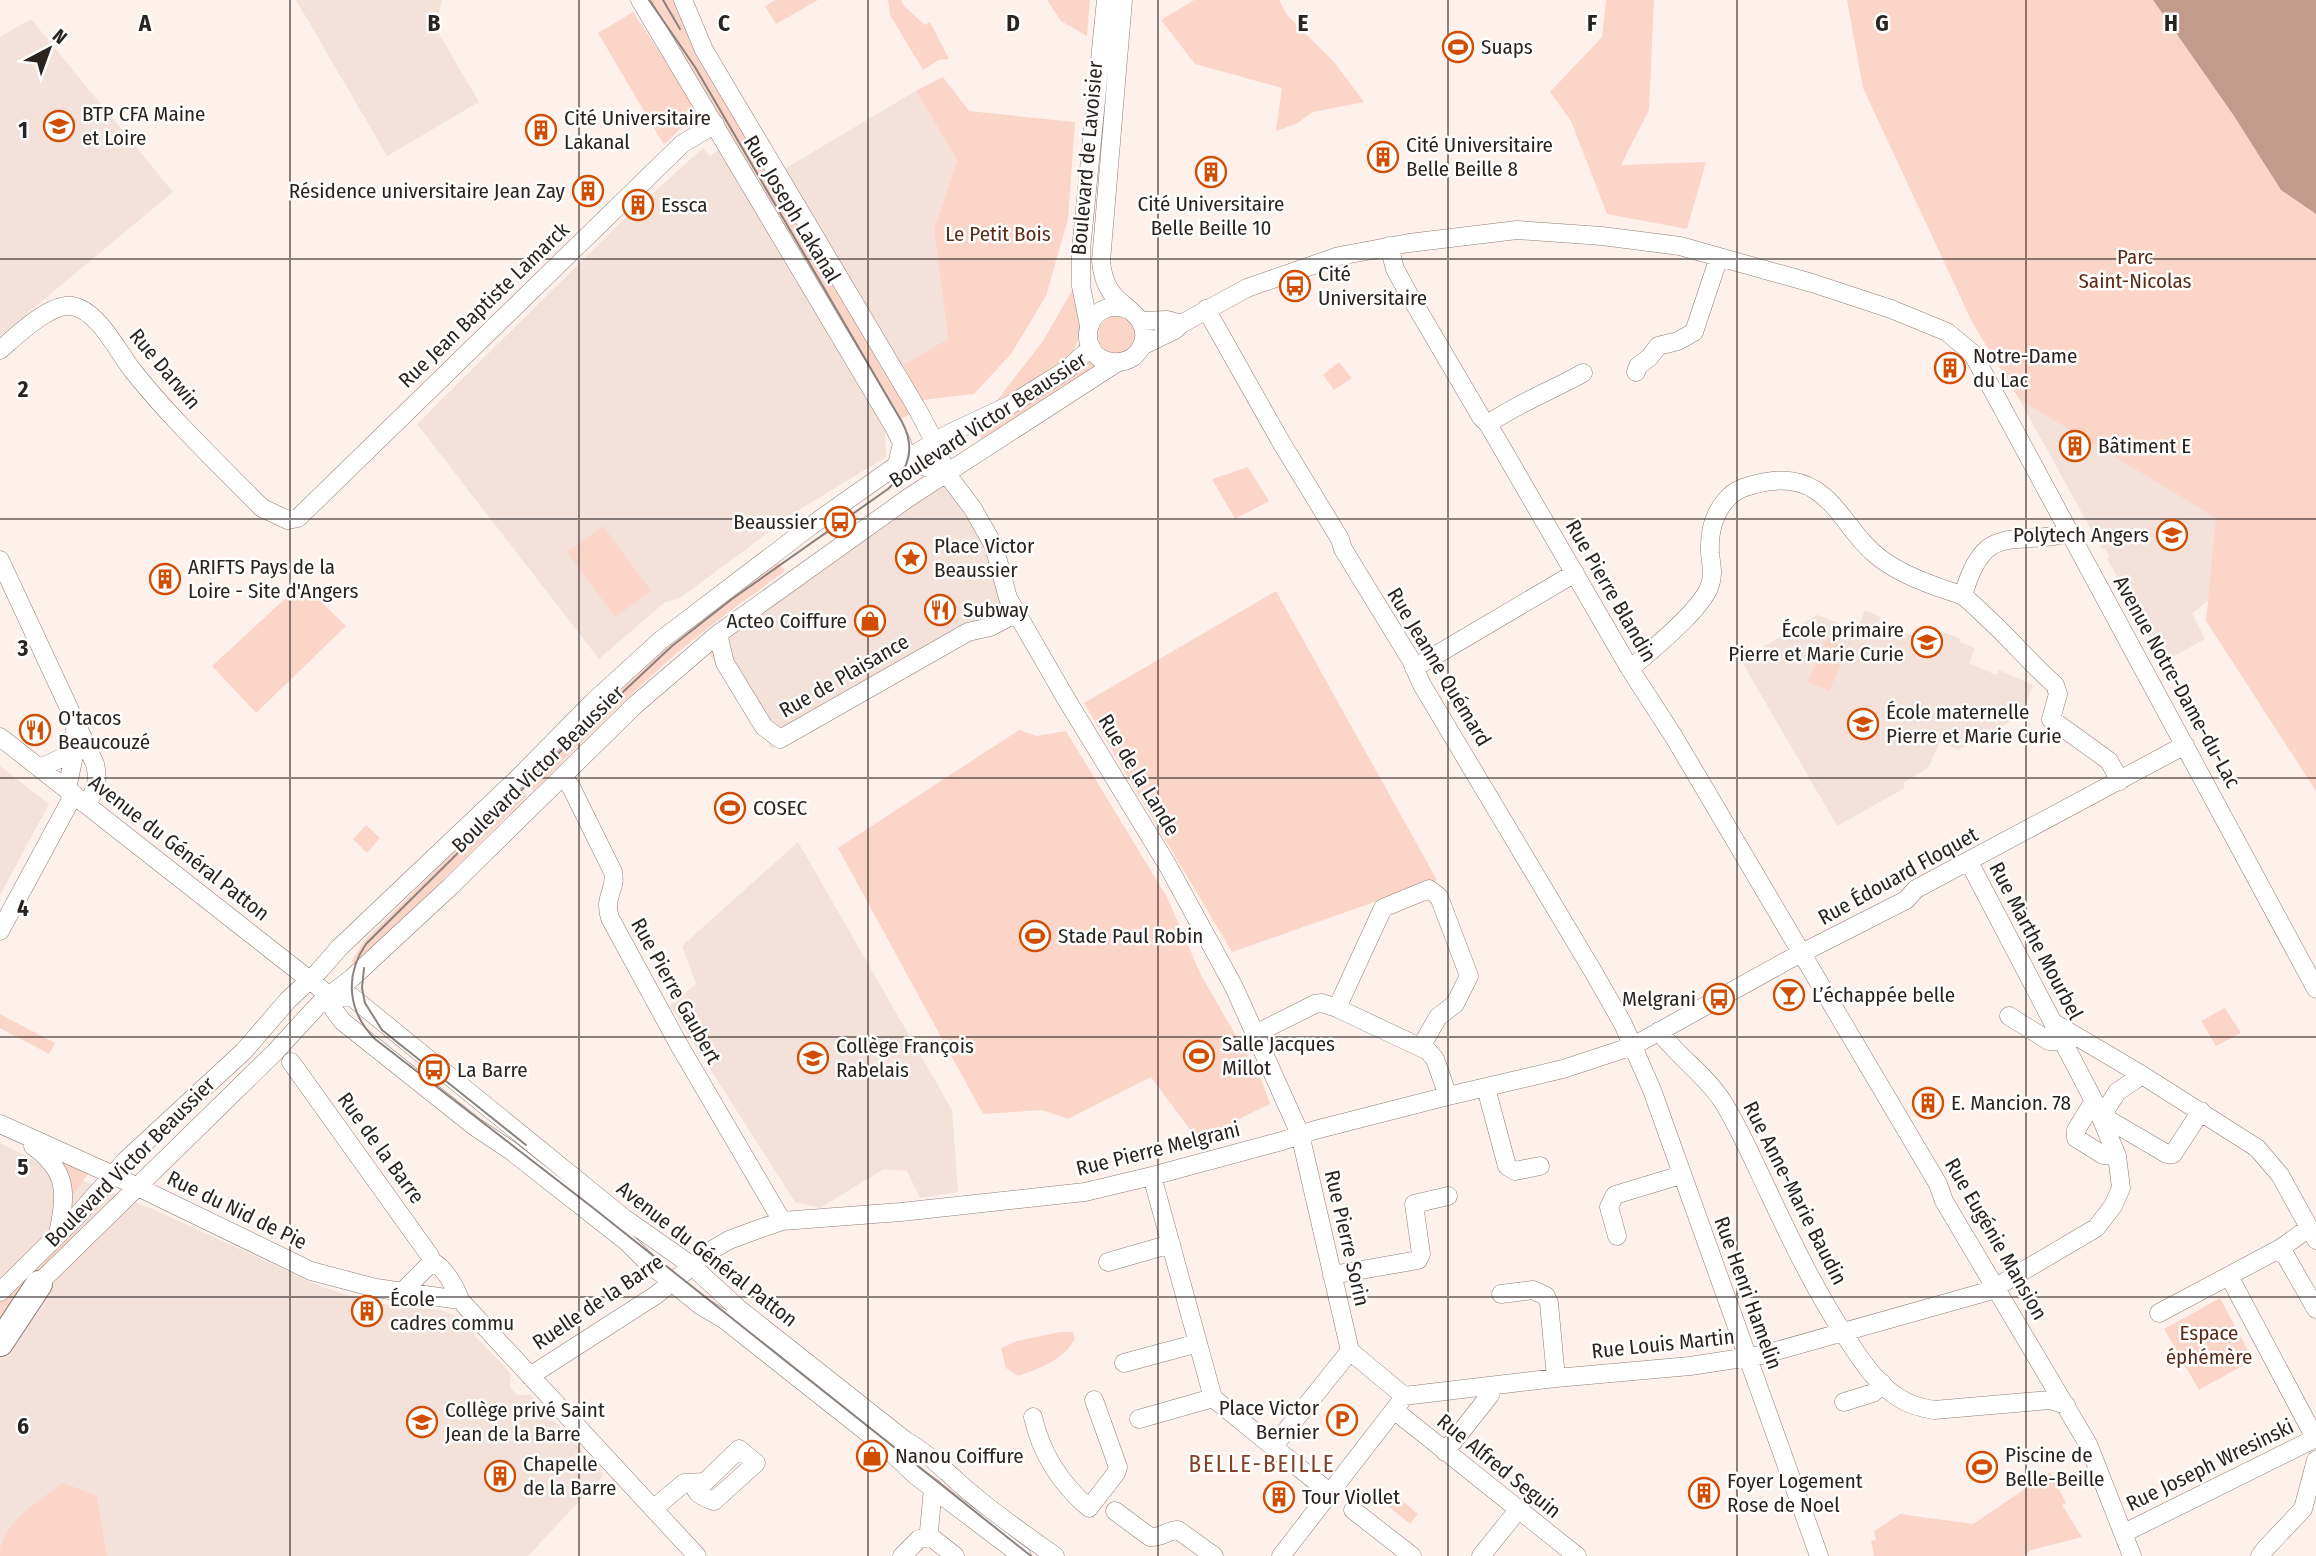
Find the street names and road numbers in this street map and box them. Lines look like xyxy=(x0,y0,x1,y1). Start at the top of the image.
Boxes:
street label: Boulevard de Lavoisier xyxy=(1066,59,1108,256)
street label: Rue Joseph Lakanal xyxy=(738,131,846,288)
street label: Rue Jean Baptiste Lamarck xyxy=(393,217,575,393)
street label: Rue Darwin xyxy=(124,323,206,415)
street label: Boulevard Victor Beaussier xyxy=(884,346,1092,494)
street label: Rue Pierre Blandin xyxy=(1560,515,1662,667)
street label: Avenue Notre-Dame-du-Lac xyxy=(2108,571,2246,793)
street label: Rue Jeanne Quémard xyxy=(1381,583,1497,751)
street label: Rue de Plaisance xyxy=(775,628,913,724)
street label: Boulevard Victor Beaussier xyxy=(446,679,630,858)
street label: Rue de la Lande xyxy=(1093,710,1185,840)
street label: Avenue du Général Patton xyxy=(84,769,274,927)
street label: Rue Édouard Floquet xyxy=(1814,821,1983,931)
street label: Rue Marthe Mourbel xyxy=(1983,858,2089,1025)
street label: Rue Pierre Gaubert xyxy=(625,913,727,1069)
street label: Boulevard Victor Beaussier xyxy=(39,1071,221,1253)
street label: Rue de la Barre xyxy=(332,1087,430,1209)
street label: Rue Anne-Marie Baudin xyxy=(1737,1097,1853,1289)
street label: Rue Pierre Melgrani xyxy=(1073,1116,1243,1182)
street label: Rue Eugénie Mansion xyxy=(1939,1153,2053,1325)
street label: Rue du Nid de Pie xyxy=(163,1165,311,1255)
street label: Rue Pierre Sorin xyxy=(1319,1167,1375,1309)
street label: Avenue du Général Patton xyxy=(612,1175,802,1333)
street label: Rue Henri Hamelin xyxy=(1708,1213,1788,1373)
street label: Ruelle de la Barre xyxy=(527,1249,669,1355)
street label: Rue Louis Martin xyxy=(1590,1324,1736,1364)
street label: Rue Alfred Seguin xyxy=(1432,1408,1566,1524)
street label: Rue Joseph Wresinski xyxy=(2122,1413,2298,1517)

